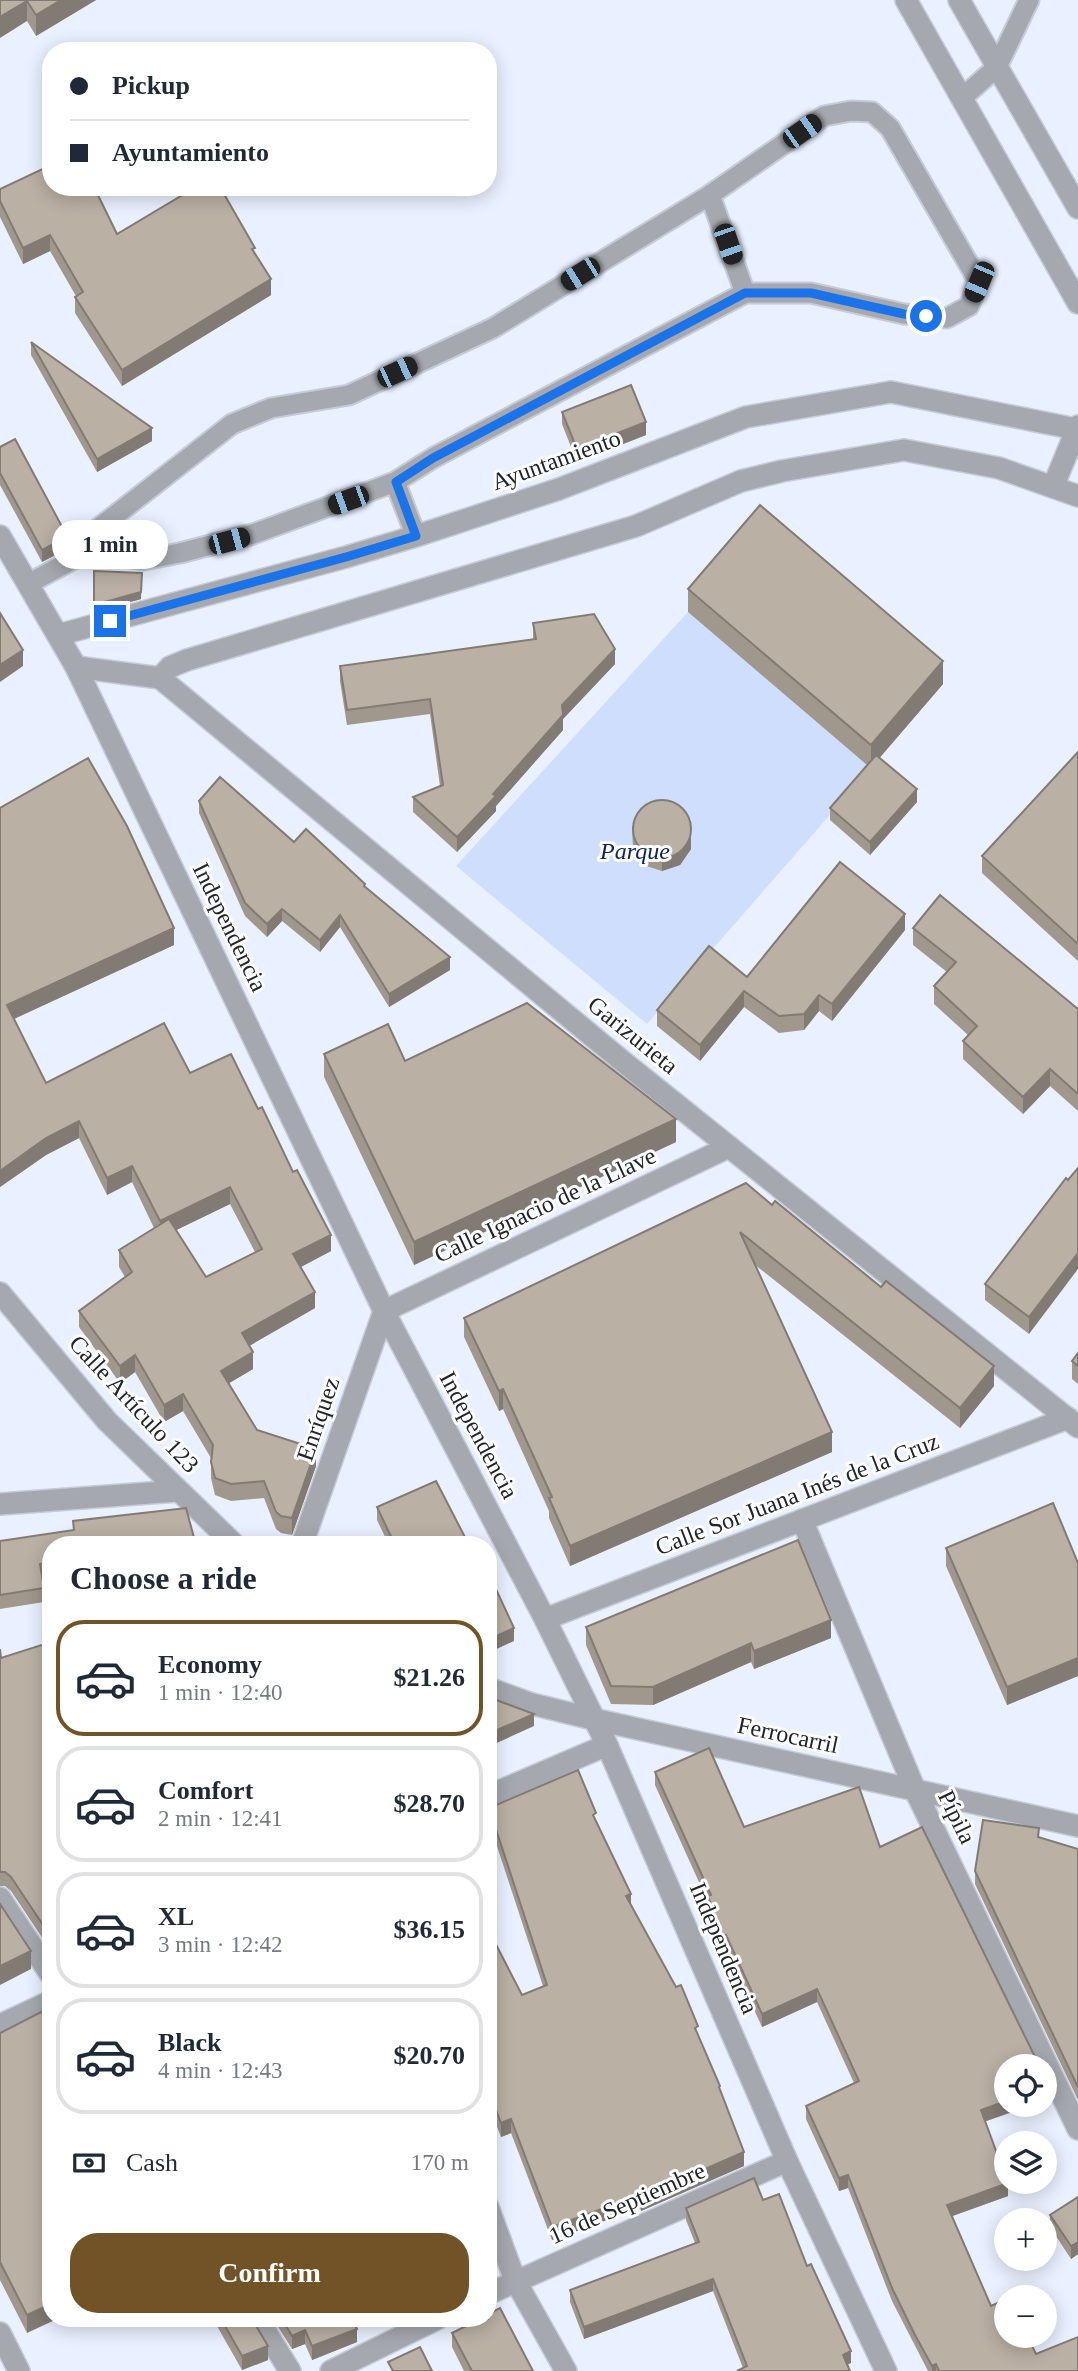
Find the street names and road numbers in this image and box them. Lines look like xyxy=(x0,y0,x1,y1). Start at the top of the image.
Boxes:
street label: Ayuntamiento xyxy=(488,425,624,495)
street label: Independencia xyxy=(188,858,273,996)
street label: Garizurieta xyxy=(583,991,683,1079)
street label: Calle Ignacio de la Llave xyxy=(430,1142,660,1268)
street label: Calle Artículo 123 xyxy=(64,1330,204,1478)
street label: Independencia xyxy=(435,1367,523,1503)
street label: Enríquez xyxy=(292,1374,344,1464)
street label: Calle Sor Juana Inés de la Cruz xyxy=(652,1428,942,1560)
street label: Ferrocarril xyxy=(735,1712,841,1758)
street label: Pípila xyxy=(933,1786,981,1848)
street label: Independencia xyxy=(685,1879,763,2018)
street label: 16 de Septiembre xyxy=(545,2157,709,2249)

